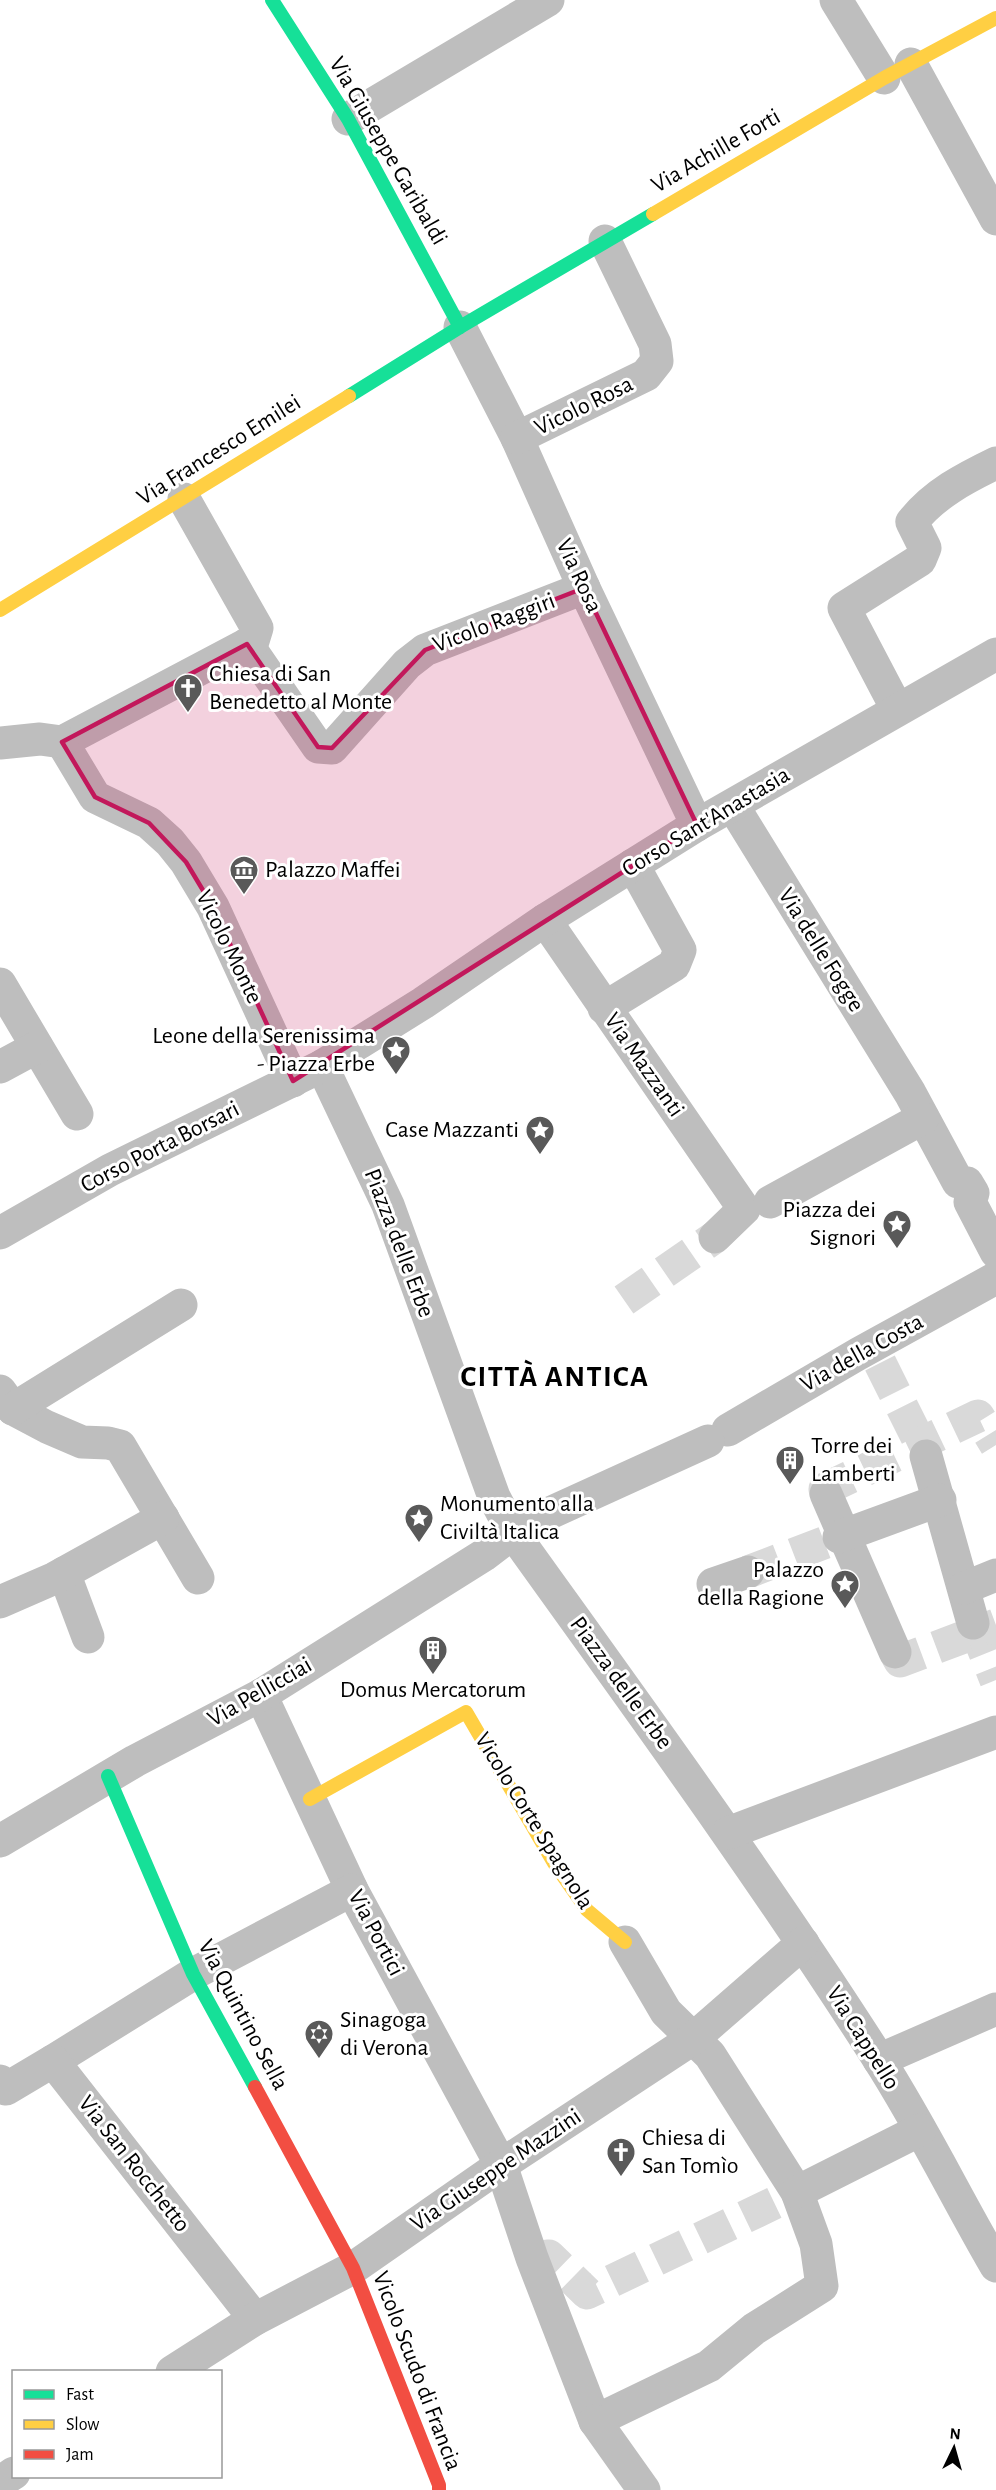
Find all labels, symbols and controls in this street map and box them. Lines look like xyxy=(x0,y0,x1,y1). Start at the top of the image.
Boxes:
street label: Via Giuseppe Garibaldi xyxy=(325,53,451,249)
street label: Via Achille Forti xyxy=(647,104,785,198)
street label: Vicolo Rosa xyxy=(531,372,637,440)
street label: Via Francesco Emilei xyxy=(133,390,305,510)
street label: Via Rosa xyxy=(552,535,606,617)
street label: Vicolo Raggiri xyxy=(430,589,558,657)
place label: Chiesa di San Benedetto al Monte xyxy=(209,662,392,714)
church icon: Chiesa di San Benedetto al Monte xyxy=(172,672,204,714)
street label: Corso Sant'Anastasia xyxy=(618,762,794,882)
museum icon: Palazzo Maffei xyxy=(228,854,260,896)
place label: Palazzo Maffei xyxy=(265,858,401,882)
street label: Via delle Fogge xyxy=(774,884,868,1016)
street label: Vicolo Monte xyxy=(191,887,267,1007)
street label: Via Mazzanti xyxy=(600,1009,688,1121)
place label: Leone della Serenissima - Piazza Erbe xyxy=(152,1024,375,1076)
place icon: Leone della Serenissima - Piazza Erbe xyxy=(380,1034,412,1076)
street label: Corso Porta Borsari xyxy=(77,1097,243,1197)
place icon: Case Mazzanti xyxy=(524,1114,556,1156)
place label: Case Mazzanti xyxy=(385,1118,519,1142)
street label: Piazza delle Erbe xyxy=(360,1165,438,1321)
place label: Piazza dei Signori xyxy=(782,1198,876,1250)
place icon: Piazza dei Signori xyxy=(881,1208,913,1250)
street label: Via della Costa xyxy=(797,1309,927,1397)
district label: CITTÀ ANTICA xyxy=(461,1359,649,1392)
place label: Torre dei Lamberti xyxy=(811,1434,896,1486)
building icon: Torre dei Lamberti xyxy=(774,1444,806,1486)
place label: Monumento alla Civiltà Italica xyxy=(440,1492,594,1544)
place icon: Monumento alla Civiltà Italica xyxy=(403,1502,435,1544)
place label: Palazzo della Ragione xyxy=(697,1558,824,1610)
place icon: Palazzo della Ragione xyxy=(829,1568,861,1610)
street label: Piazza delle Erbe xyxy=(565,1612,677,1754)
building icon: Domus Mercatorum xyxy=(417,1634,449,1676)
street label: Via Pellicciai xyxy=(204,1653,316,1731)
place label: Domus Mercatorum xyxy=(340,1678,526,1702)
street label: Vicolo Corte Spagnola xyxy=(470,1728,598,1914)
street label: Via Portici xyxy=(343,1886,409,1980)
street label: Via Quintino Sella xyxy=(193,1936,293,2094)
street label: Via Cappello xyxy=(822,1982,904,2094)
place label: Sinagoga di Verona xyxy=(340,2008,429,2060)
synagogue icon: Sinagoga di Verona xyxy=(303,2018,335,2060)
street label: Via San Rocchetto xyxy=(74,2091,194,2237)
street label: Via Giuseppe Mazzini xyxy=(406,2104,586,2236)
place label: Chiesa di San Tomìo xyxy=(642,2126,739,2178)
church icon: Chiesa di San Tomìo xyxy=(605,2136,637,2178)
street label: Vicolo Scudo di Francia xyxy=(368,2268,466,2474)
legend xyxy=(12,2370,222,2478)
text: Fast xyxy=(66,2386,94,2404)
text: Slow xyxy=(66,2416,99,2434)
north arrow xyxy=(924,2418,984,2478)
text: N xyxy=(949,2426,961,2443)
text: Jam xyxy=(66,2446,94,2464)

